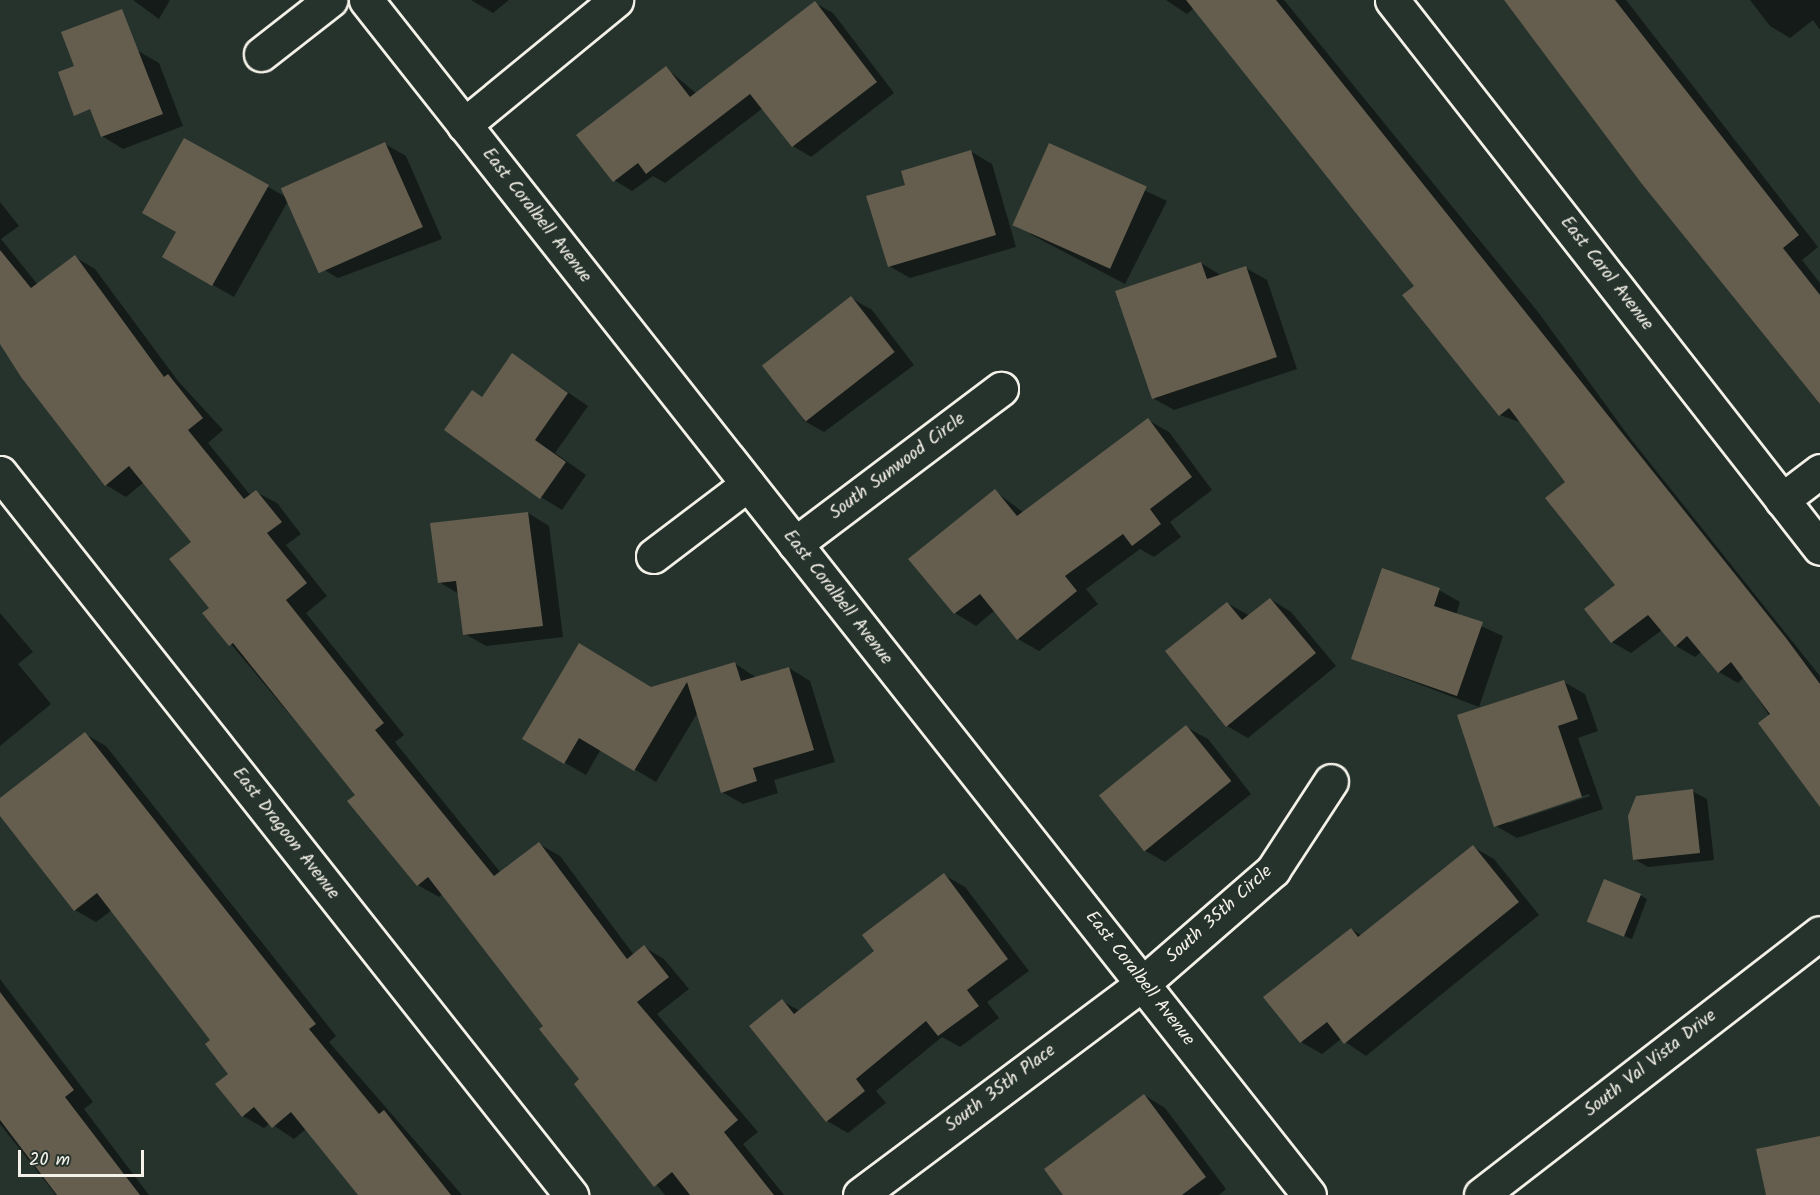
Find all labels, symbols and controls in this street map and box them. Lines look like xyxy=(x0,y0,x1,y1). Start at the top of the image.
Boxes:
street label: East Coralbell Avenue xyxy=(477,144,595,288)
street label: East Carol Avenue xyxy=(1555,213,1657,335)
street label: South Sunwood Circle xyxy=(826,409,970,525)
street label: East Coralbell Avenue xyxy=(778,526,896,670)
street label: East Dragoon Avenue xyxy=(227,764,343,904)
street label: South 35th Circle xyxy=(1162,862,1278,968)
street label: East Coralbell Avenue xyxy=(1080,907,1198,1051)
street label: South Val Vista Drive xyxy=(1581,1006,1721,1122)
street label: South 35th Place xyxy=(942,1040,1060,1138)
scale bar xyxy=(21,1138,147,1176)
text: 20 m xyxy=(29,1146,70,1175)

